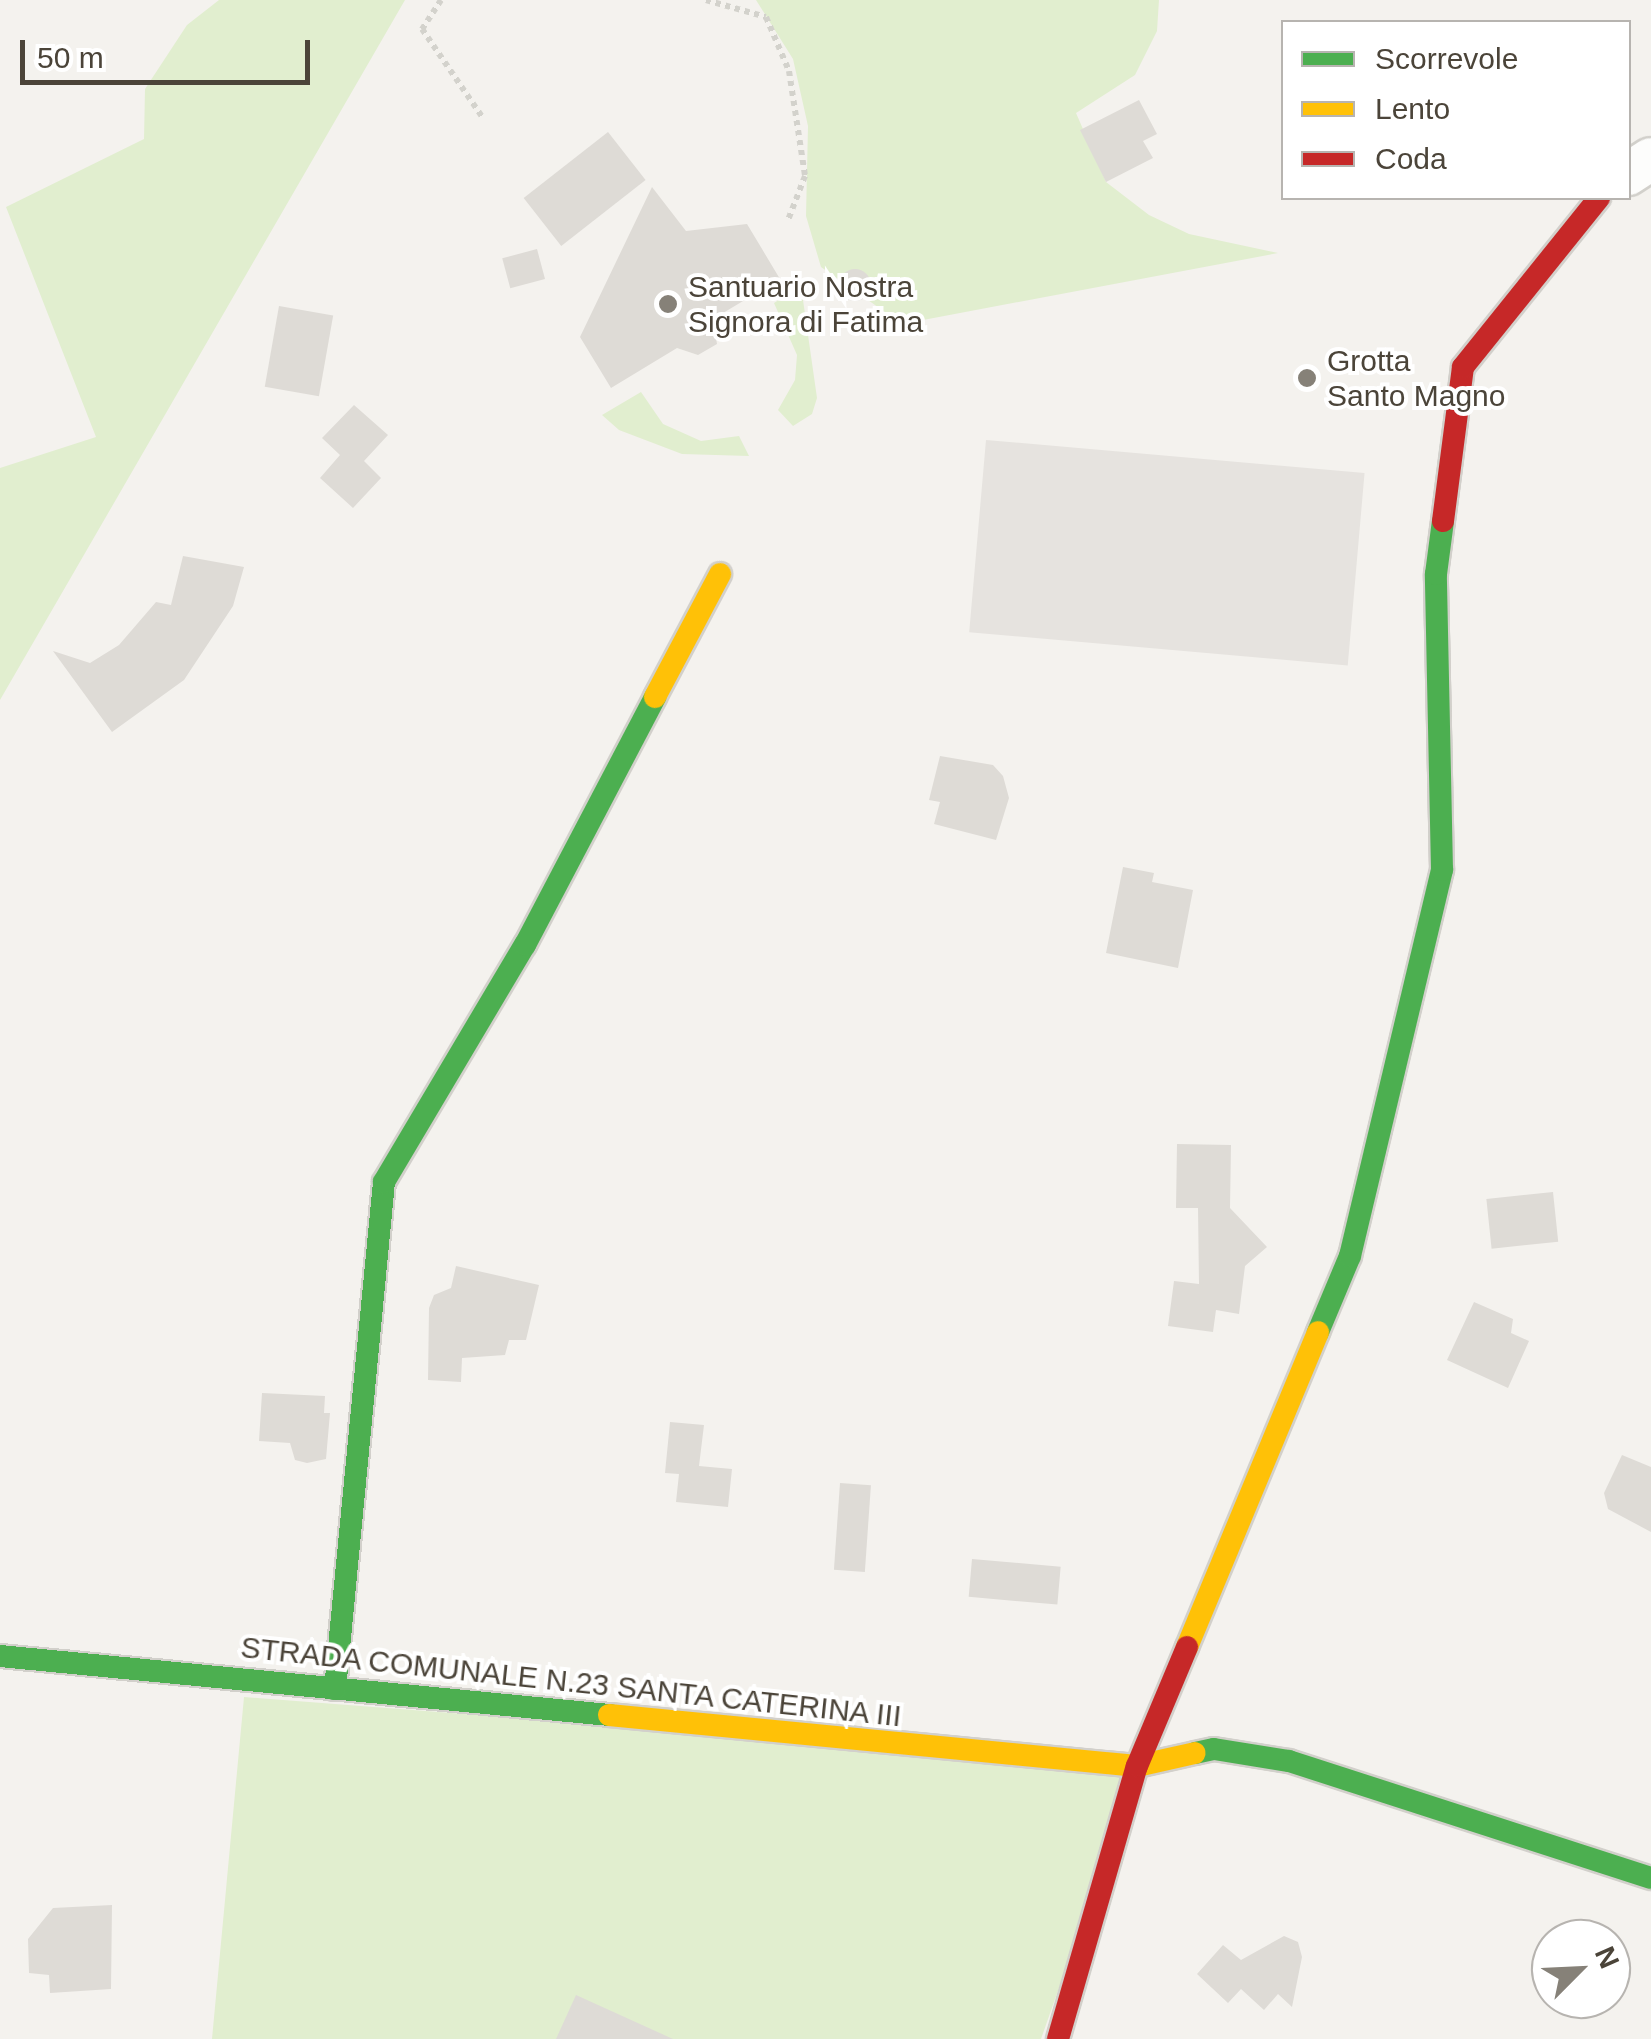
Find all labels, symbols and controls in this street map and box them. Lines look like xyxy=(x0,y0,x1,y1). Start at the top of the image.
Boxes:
scale bar xyxy=(25,20,315,82)
legend xyxy=(1281,20,1631,200)
text: 50 m xyxy=(37,41,104,74)
text: Scorrevole xyxy=(1375,42,1518,75)
text: Lento xyxy=(1375,92,1450,125)
text: Coda xyxy=(1375,142,1447,175)
place label: Santuario Nostra Signora di Fatima xyxy=(688,269,923,340)
marker: Santuario Nostra Signora di Fatima xyxy=(657,293,679,315)
place label: Grotta Santo Magno xyxy=(1327,343,1505,414)
marker: Grotta Santo Magno xyxy=(1296,367,1318,389)
street label: STRADA COMUNALE N.23 SANTA CATERINA III xyxy=(236,1629,906,1735)
north arrow xyxy=(1531,1919,1631,2019)
text: N xyxy=(1589,1942,1625,1973)

